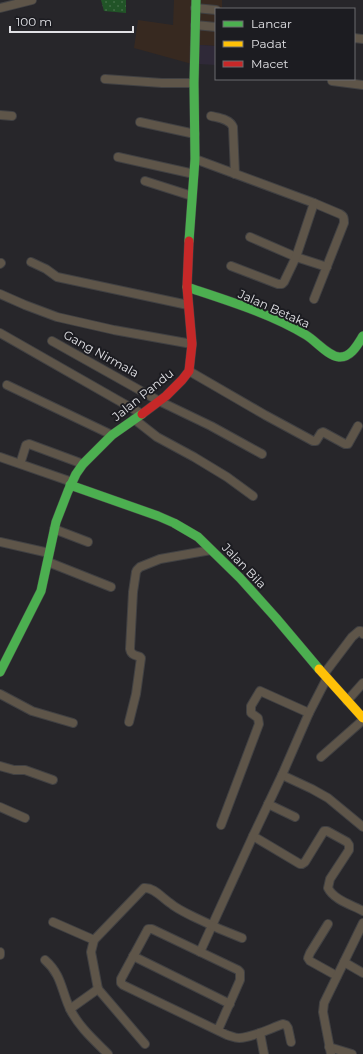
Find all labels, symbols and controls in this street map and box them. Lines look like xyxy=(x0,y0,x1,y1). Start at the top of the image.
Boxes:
scale bar xyxy=(10,8,133,34)
legend xyxy=(215,8,355,80)
text: 100 m xyxy=(16,14,52,29)
text: Lancar xyxy=(251,16,292,31)
text: Padat xyxy=(251,36,287,51)
text: Macet xyxy=(251,56,288,71)
street label: Jalan Betaka xyxy=(235,286,312,331)
street label: Gang Nirmala xyxy=(61,327,141,380)
street label: Jalan Pandu xyxy=(108,365,176,425)
street label: Jalan Bila xyxy=(218,539,270,591)

